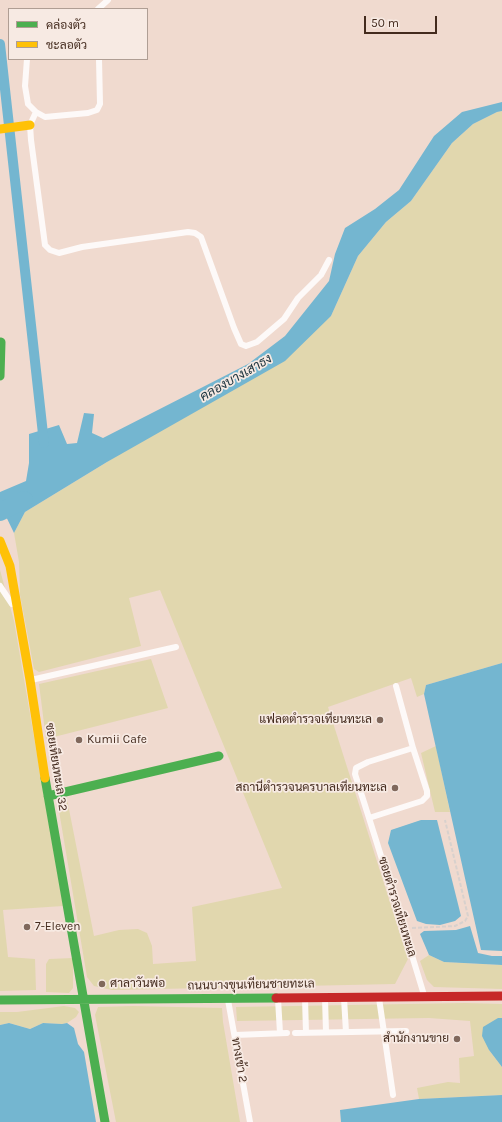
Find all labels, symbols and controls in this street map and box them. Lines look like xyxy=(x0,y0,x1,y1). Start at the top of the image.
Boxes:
legend xyxy=(8,8,148,60)
scale bar xyxy=(366,8,439,34)
text: 50 m xyxy=(371,16,399,30)
text: คล่องตัว xyxy=(46,18,86,32)
text: ชะลอตัว xyxy=(46,38,87,52)
water label: คลองบางเสาธง xyxy=(197,351,275,405)
place label: แฟลตตำรวจเทียนทะเล xyxy=(259,713,372,727)
marker: แฟลตตำรวจเทียนทะเล xyxy=(375,715,385,725)
street label: ซอยเทียนทะเล 32 xyxy=(42,722,70,812)
place label: Kumii Cafe xyxy=(87,733,147,747)
marker: Kumii Cafe xyxy=(74,735,84,745)
place label: สถานีตำรวจนครบาลเทียนทะเล xyxy=(236,781,387,795)
marker: สถานีตำรวจนครบาลเทียนทะเล xyxy=(390,783,400,793)
street label: ซอยตำรวจเทียนทะเล xyxy=(375,855,419,959)
place label: 7-Eleven xyxy=(35,920,81,934)
marker: 7-Eleven xyxy=(22,922,32,932)
place label: ศาลาวันพ่อ xyxy=(110,977,165,991)
street label: ถนนบางขุนเทียนชายทะเล xyxy=(187,977,315,993)
marker: ศาลาวันพ่อ xyxy=(97,979,107,989)
place label: สำนักงานขาย xyxy=(383,1032,449,1046)
marker: สำนักงานขาย xyxy=(452,1034,462,1044)
street label: ทางเข้า 2 xyxy=(228,1036,250,1084)

